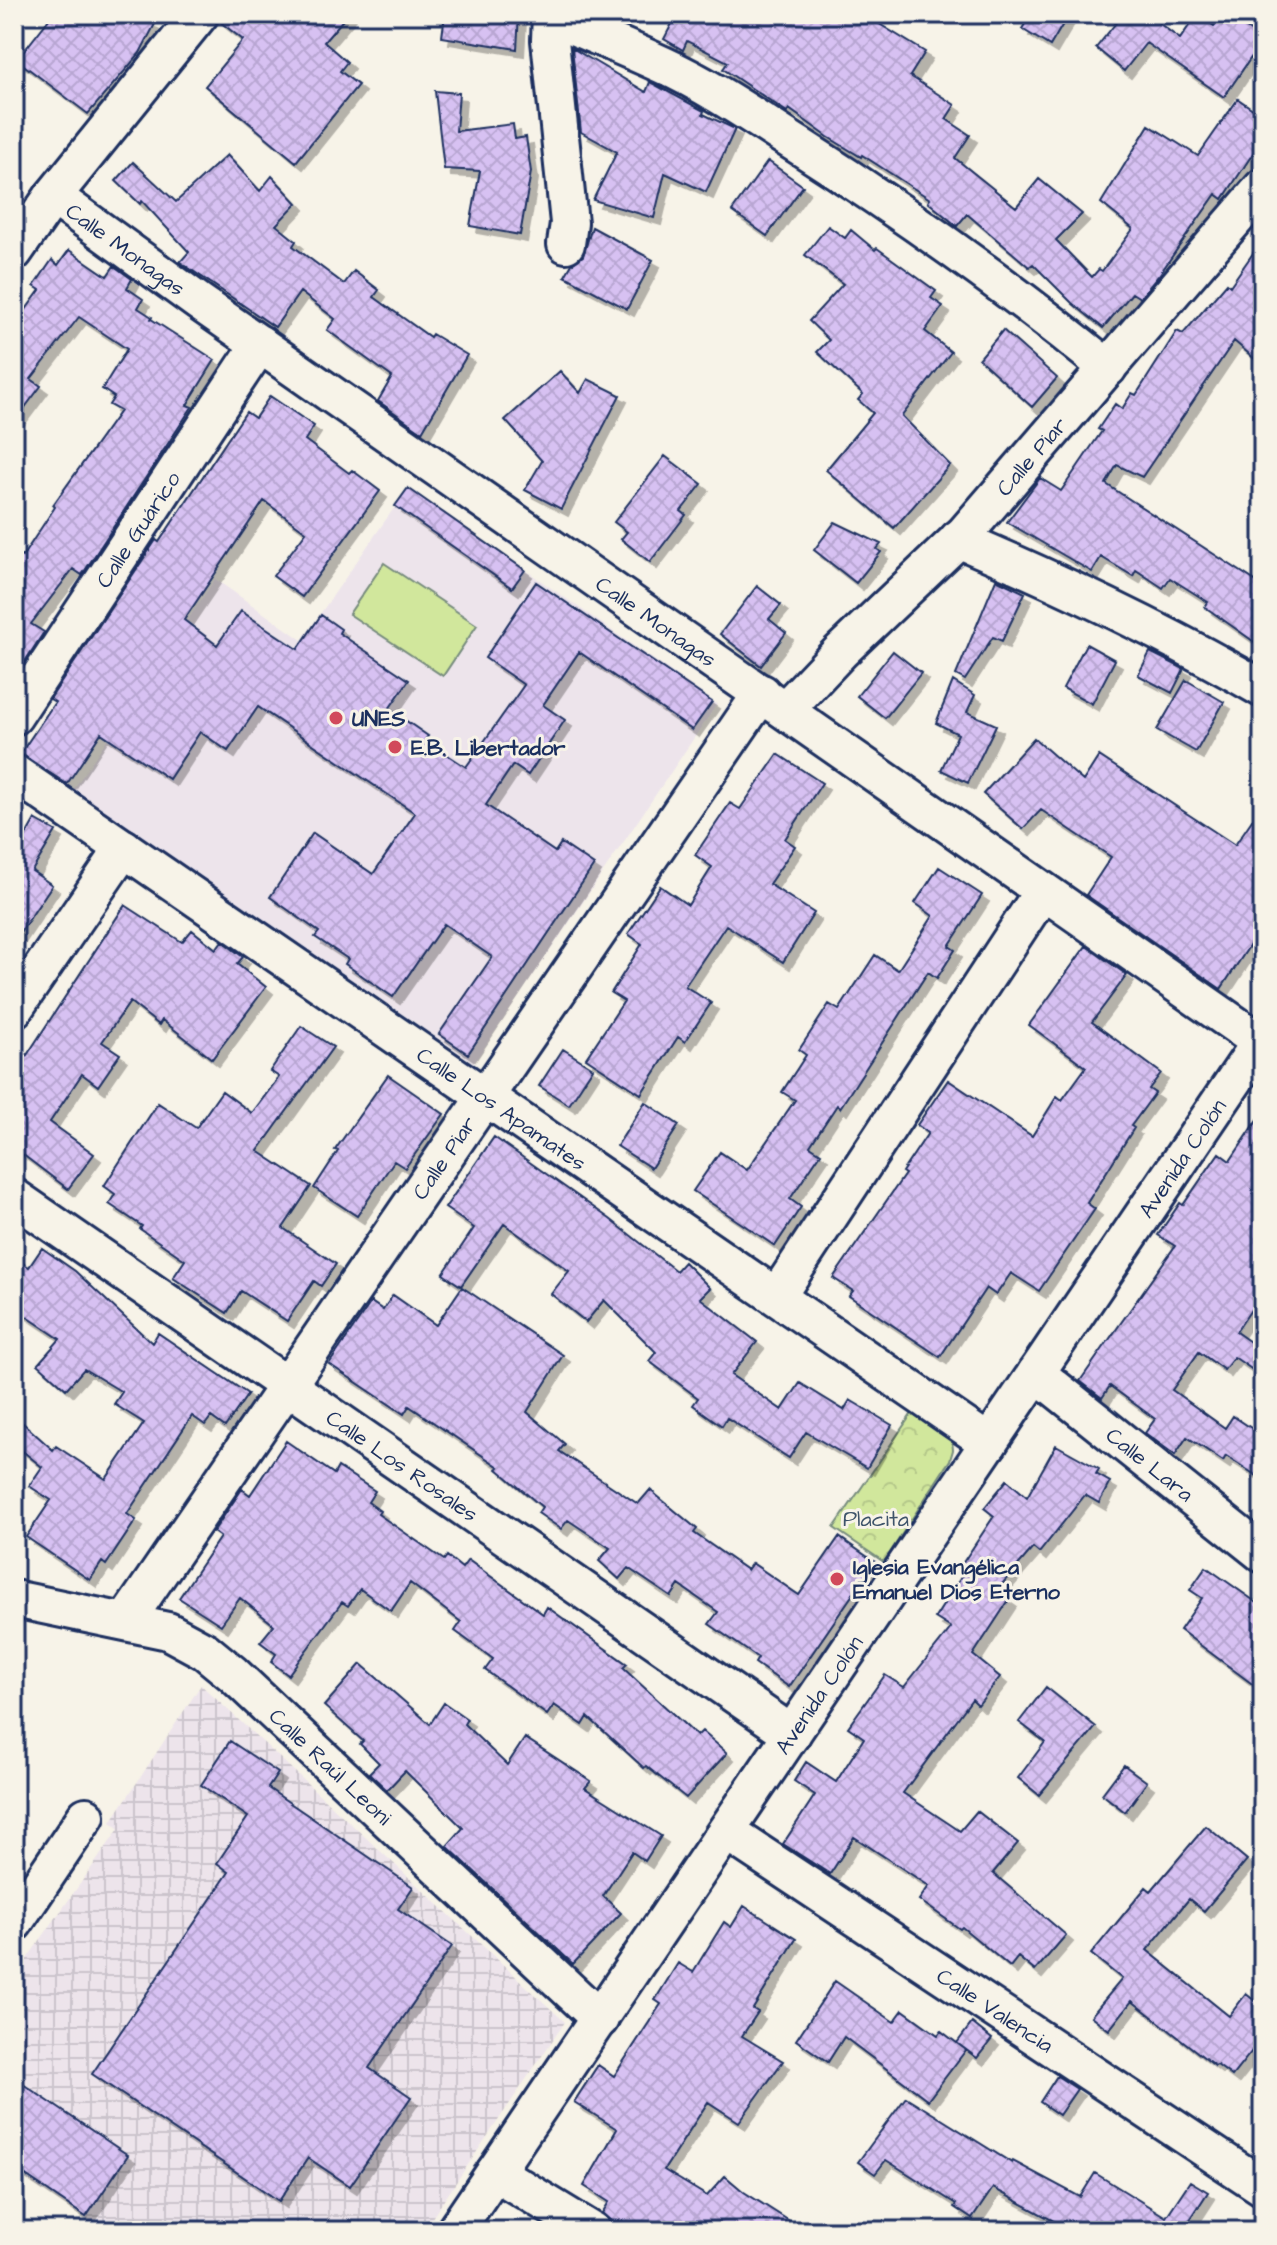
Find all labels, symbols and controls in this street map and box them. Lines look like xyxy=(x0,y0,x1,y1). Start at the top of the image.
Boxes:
street label: Calle Monagas xyxy=(59,196,191,304)
street label: Calle Piar xyxy=(990,411,1075,503)
street label: Calle Guárico xyxy=(89,465,189,594)
street label: Calle Monagas xyxy=(589,569,722,675)
place label: UNES xyxy=(352,704,405,735)
marker: UNES xyxy=(327,709,345,727)
place label: E.B. Libertador xyxy=(411,733,566,764)
marker: E.B. Libertador xyxy=(386,738,404,756)
street label: Calle Los Apamates xyxy=(410,1040,592,1179)
street label: Avenida Colón xyxy=(1132,1093,1234,1225)
street label: Calle Piar xyxy=(405,1110,485,1206)
street label: Calle Los Rosales xyxy=(319,1403,484,1530)
street label: Calle Lara xyxy=(1099,1421,1200,1510)
park label: Placita xyxy=(843,1504,909,1535)
place label: Iglesia Evangélica Emanuel Dios Eterno xyxy=(853,1552,1060,1608)
marker: Iglesia Evangélica Emanuel Dios Eterno xyxy=(828,1570,846,1588)
street label: Avenida Colón xyxy=(768,1630,871,1761)
street label: Calle Raúl Leoni xyxy=(261,1702,398,1833)
street label: Calle Valencia xyxy=(930,1961,1059,2061)

